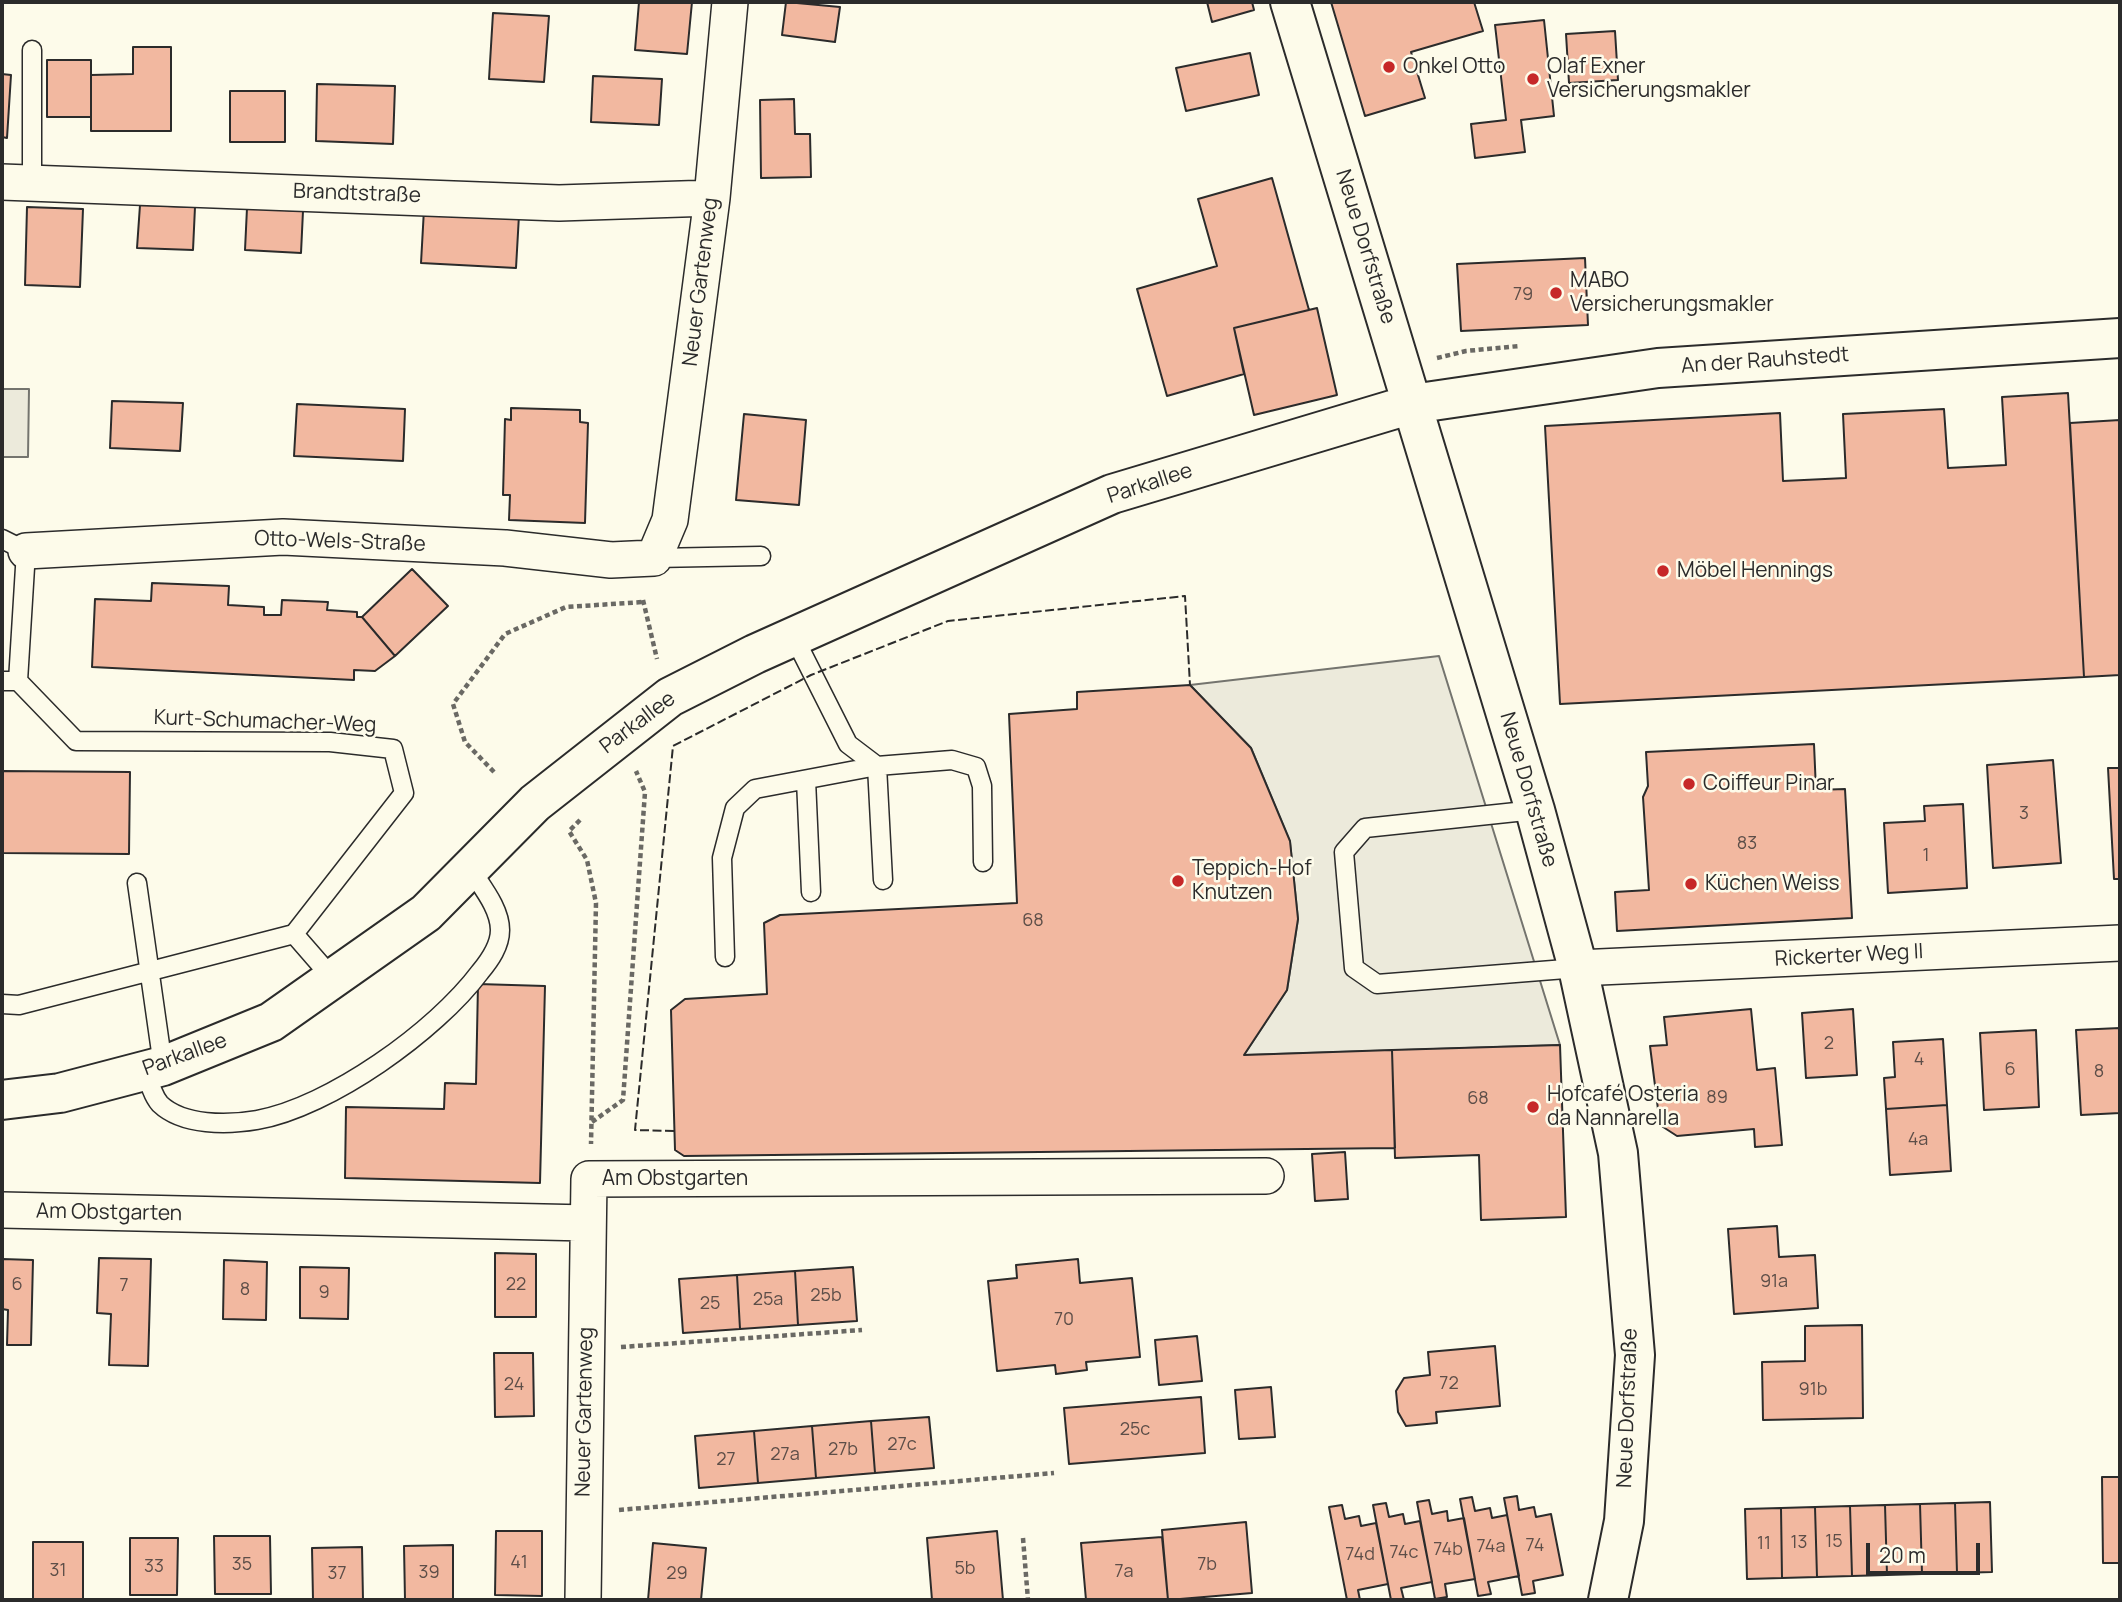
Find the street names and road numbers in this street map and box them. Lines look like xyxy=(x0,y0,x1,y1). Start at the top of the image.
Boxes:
street label: Neue Dorfstraße xyxy=(1330,167,1400,327)
street label: Brandtstraße xyxy=(293,179,421,209)
street label: Neuer Gartenweg xyxy=(678,196,724,368)
street label: An der Rauhstedt xyxy=(1680,343,1850,379)
street label: Parkallee xyxy=(1104,458,1196,510)
street label: Otto-Wels-Straße xyxy=(254,526,426,558)
street label: Parkallee xyxy=(595,686,681,760)
street label: Kurt-Schumacher-Weg xyxy=(153,706,377,738)
street label: Neue Dorfstraße xyxy=(1494,710,1562,870)
street label: Rickerter Weg II xyxy=(1774,940,1924,972)
street label: Parkallee xyxy=(139,1028,231,1082)
street label: Am Obstgarten xyxy=(602,1166,748,1192)
street label: Am Obstgarten xyxy=(36,1199,182,1227)
street label: Neuer Gartenweg xyxy=(571,1327,599,1497)
street label: Neue Dorfstraße xyxy=(1613,1327,1643,1489)

